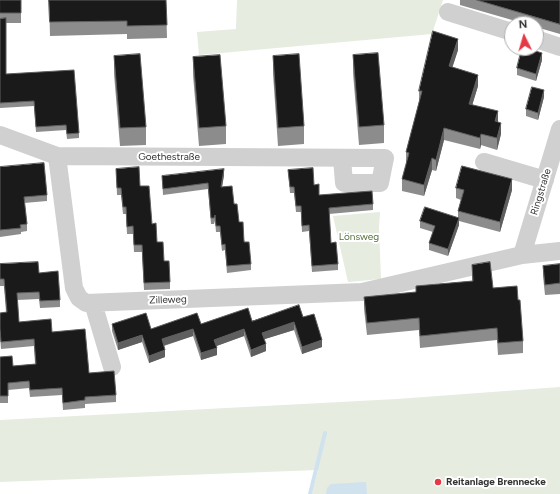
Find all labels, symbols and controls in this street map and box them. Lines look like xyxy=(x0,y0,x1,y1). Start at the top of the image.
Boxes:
north arrow xyxy=(504,16,544,56)
text: N xyxy=(518,18,528,31)
street label: Goethestraße xyxy=(138,151,200,163)
street label: Ringstraße xyxy=(528,167,554,217)
park label: Lönsweg xyxy=(339,231,379,243)
street label: Zilleweg xyxy=(149,293,187,307)
place label: Reitanlage Brennecke xyxy=(446,476,546,488)
marker: Reitanlage Brennecke xyxy=(433,477,443,487)

